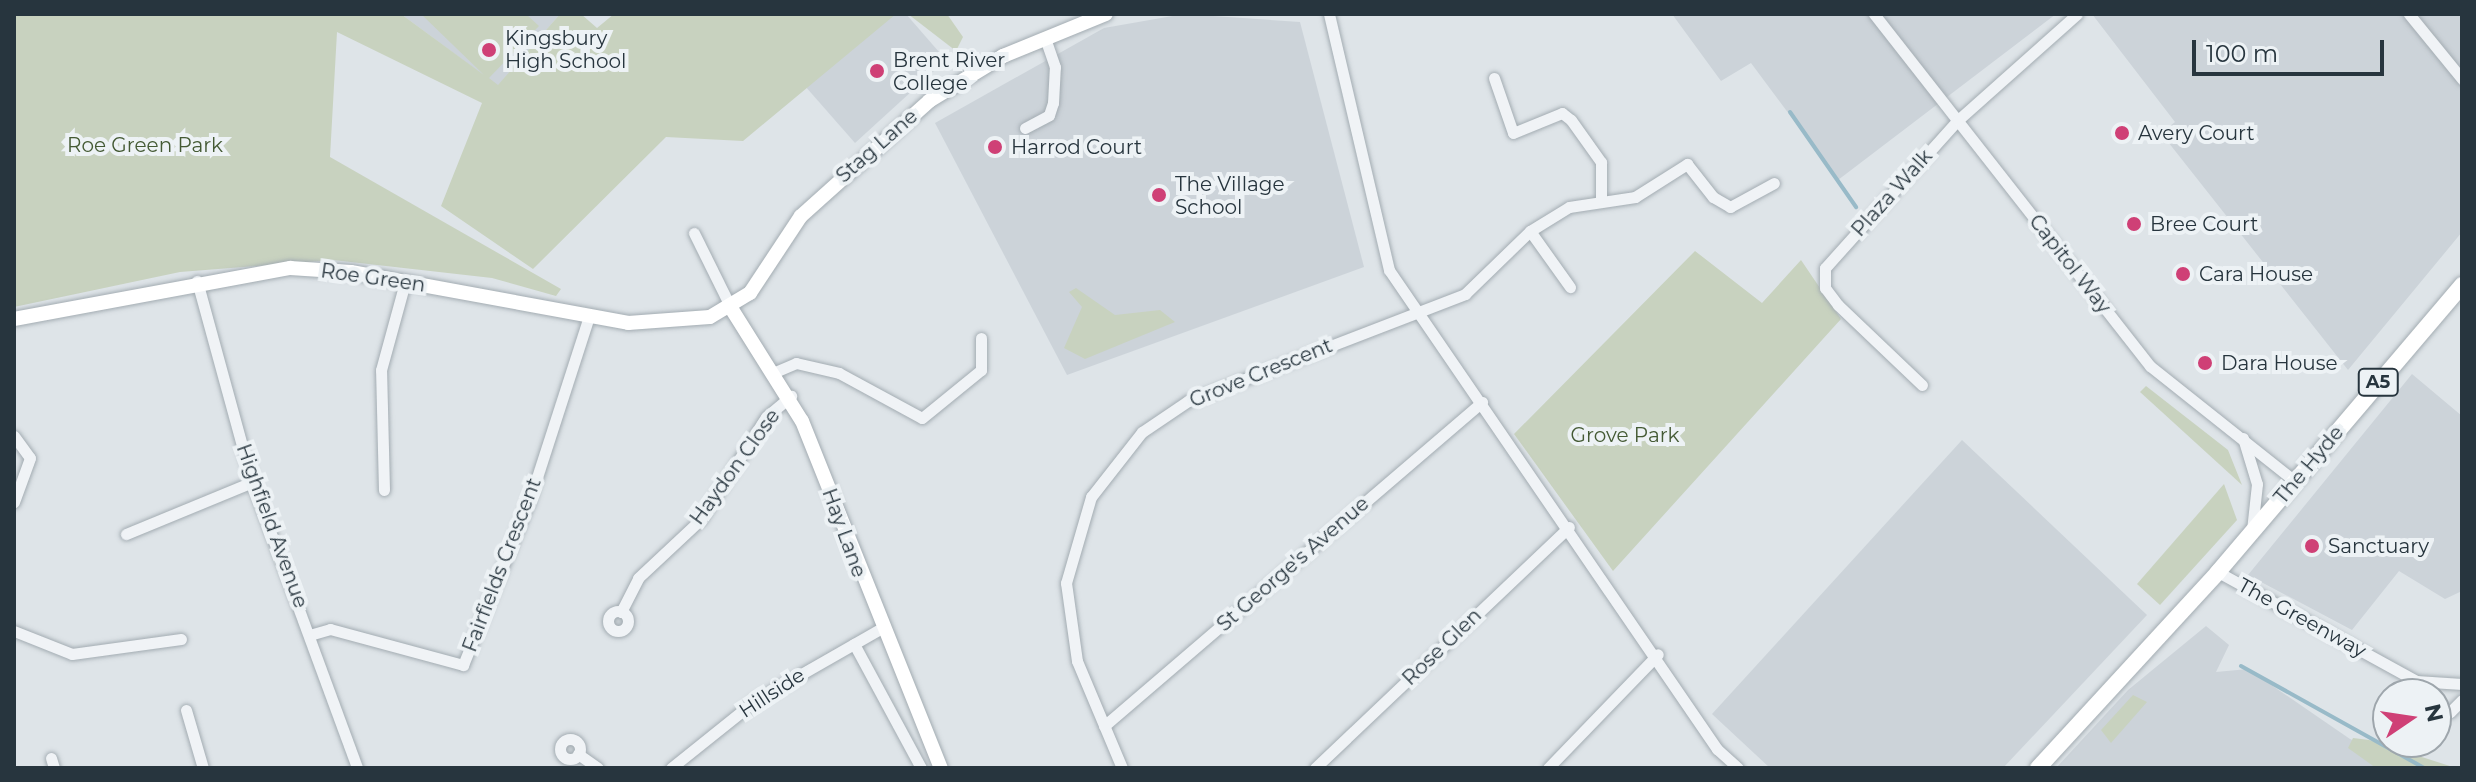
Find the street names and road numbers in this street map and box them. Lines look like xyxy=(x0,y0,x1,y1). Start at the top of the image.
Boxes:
street label: Stag Lane xyxy=(831,104,923,188)
street label: Plaza Walk xyxy=(1847,144,1937,242)
street label: Capitol Way xyxy=(2024,210,2116,318)
street label: Roe Green xyxy=(319,259,427,297)
street label: Grove Crescent xyxy=(1186,333,1336,413)
road number: A5 xyxy=(2356,368,2400,396)
street label: Haydon Close xyxy=(685,405,785,529)
street label: The Hyde xyxy=(2269,421,2349,509)
street label: Highfield Avenue xyxy=(231,441,313,611)
street label: Fairfields Crescent xyxy=(458,475,546,655)
street label: Hay Lane xyxy=(817,485,871,581)
street label: St George's Avenue xyxy=(1212,492,1374,636)
street label: The Greenway xyxy=(2234,573,2370,663)
street label: Rose Glen xyxy=(1398,603,1486,691)
street label: Hillside xyxy=(735,663,809,723)

